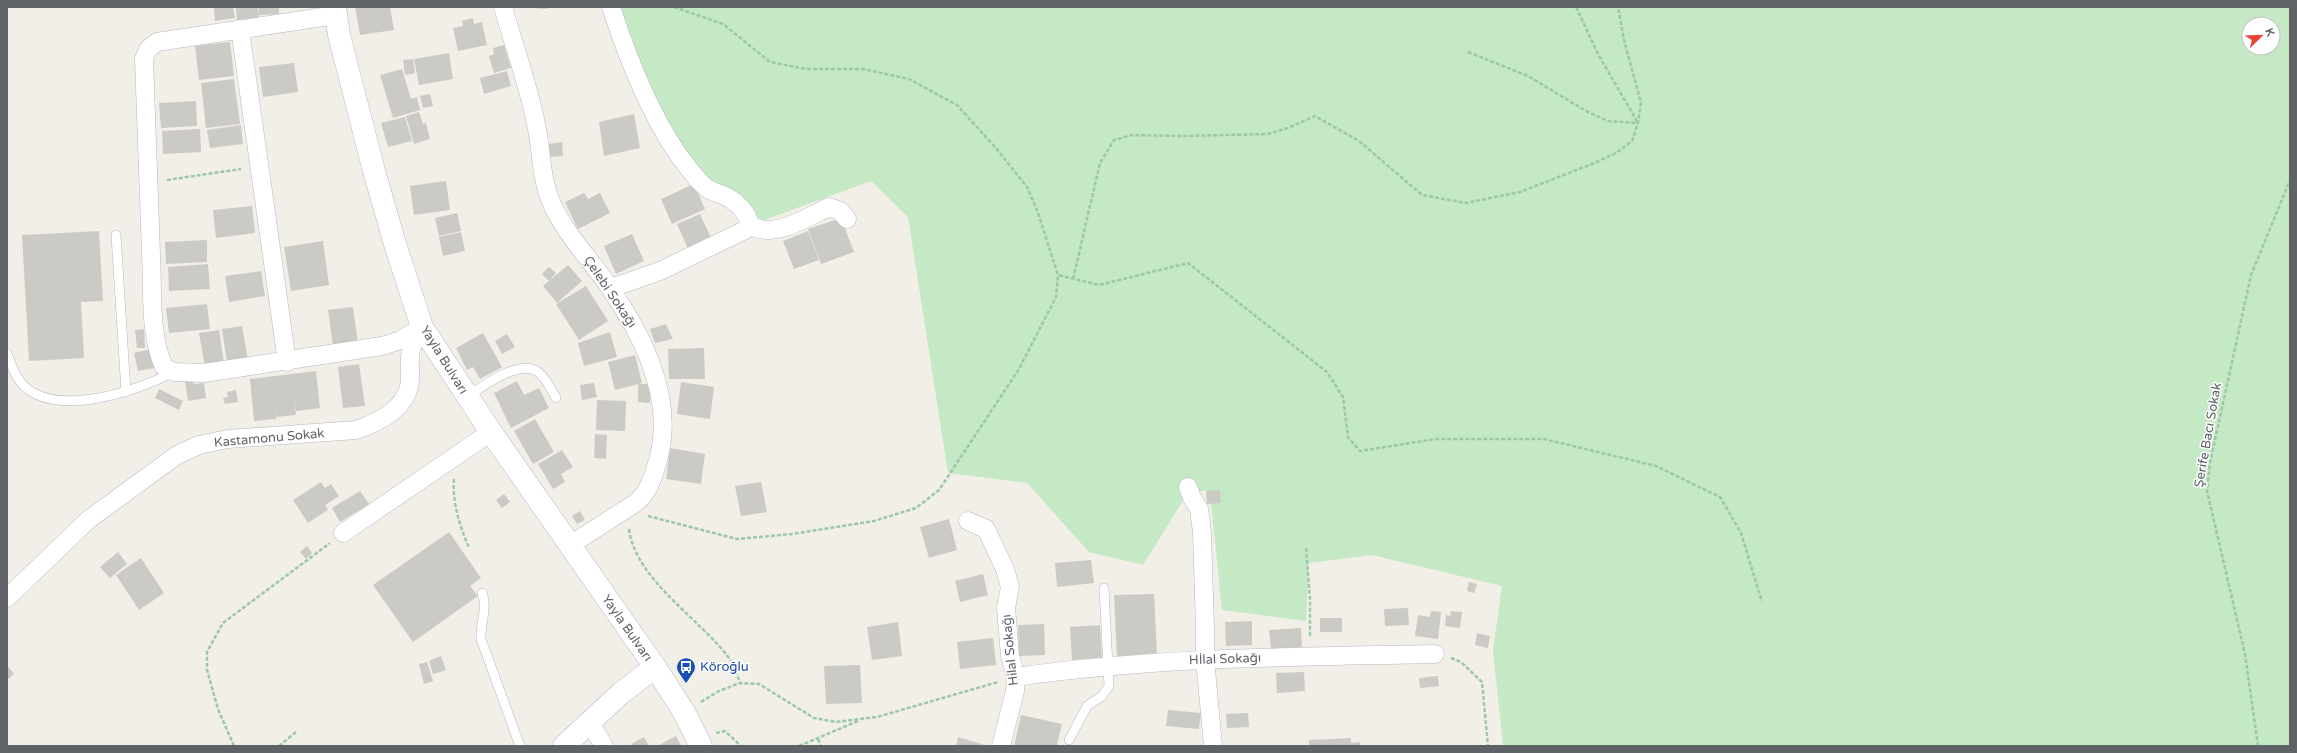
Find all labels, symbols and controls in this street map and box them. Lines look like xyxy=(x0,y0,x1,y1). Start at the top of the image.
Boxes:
north arrow xyxy=(2241,16,2281,56)
text: K xyxy=(2262,26,2277,39)
street label: Çelebi Sokağı xyxy=(580,253,640,331)
street label: Yayla Bulvarı xyxy=(417,323,471,397)
street label: Şerife Bacı Sokak xyxy=(2191,381,2225,489)
street label: Kastamonu Sokak xyxy=(213,425,325,451)
street label: Yayla Bulvarı xyxy=(598,592,656,664)
street label: Hilal Sokağı xyxy=(998,614,1022,686)
street label: Hİlal Sokağı xyxy=(1189,650,1261,668)
bus stop icon: Köroğlu xyxy=(675,656,697,684)
place label: Köroğlu xyxy=(700,659,749,675)

